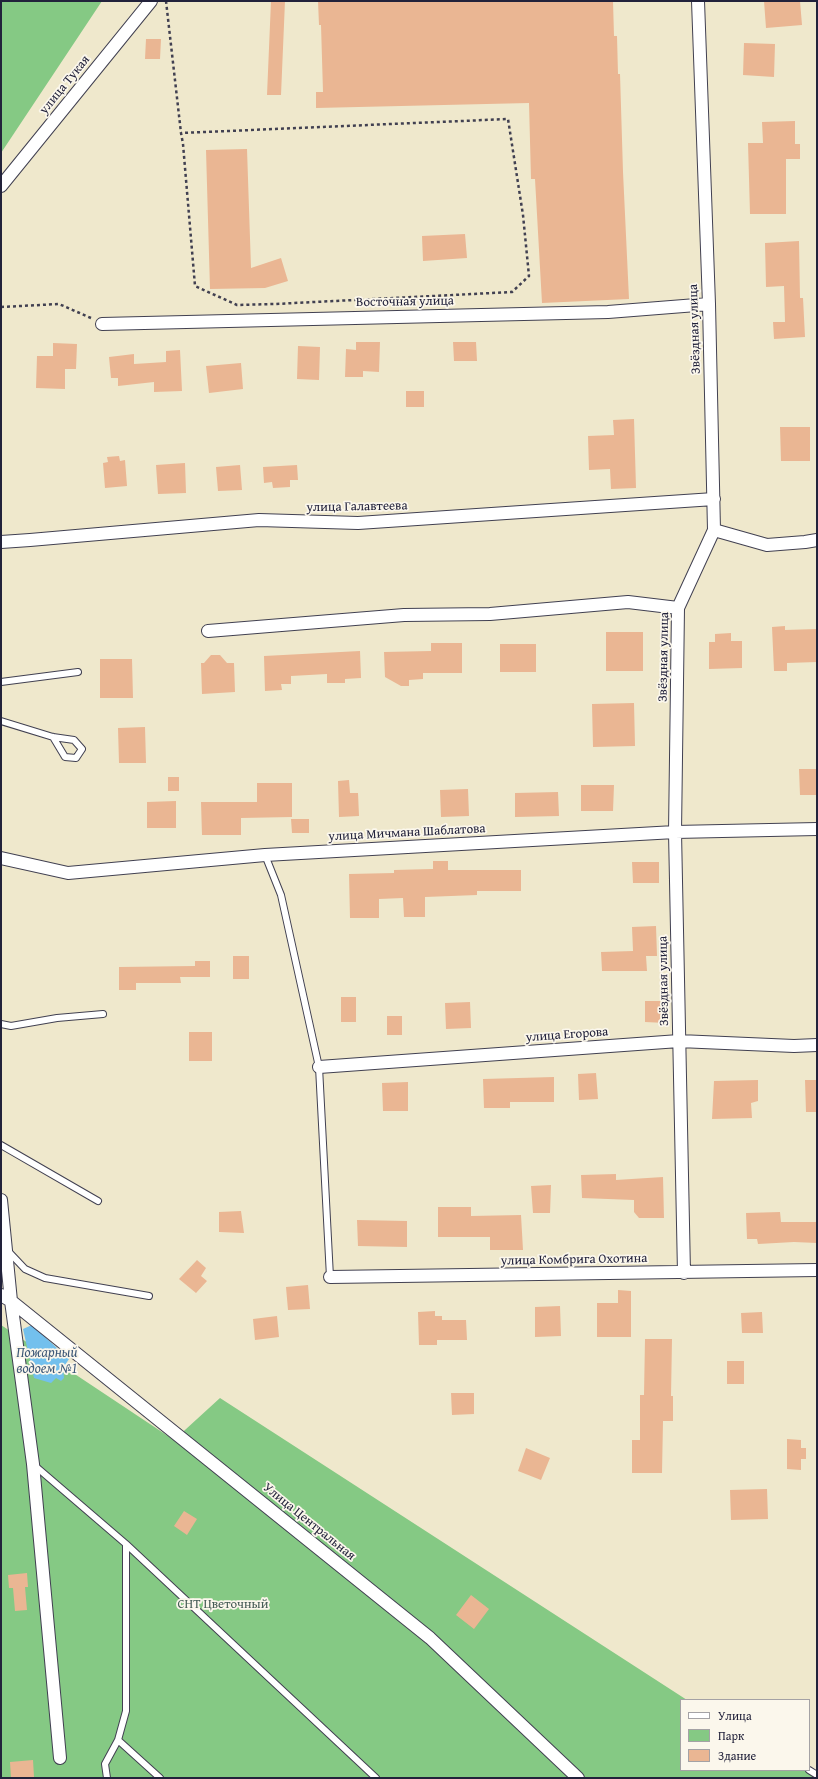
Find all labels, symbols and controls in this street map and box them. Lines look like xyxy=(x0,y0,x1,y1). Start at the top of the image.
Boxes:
street label: улица Тукая xyxy=(36,52,94,118)
street label: Звёздная улица xyxy=(686,284,704,374)
street label: Восточная улица xyxy=(356,293,454,311)
street label: улица Галавтеева xyxy=(306,498,408,516)
street label: Звёздная улица xyxy=(655,612,673,702)
street label: улица Мичмана Шаблатова xyxy=(328,821,486,845)
street label: Звёздная улица xyxy=(655,936,673,1026)
street label: улица Егорова xyxy=(525,1024,609,1046)
street label: улица Комбрига Охотина xyxy=(501,1251,647,1269)
water label: Пожарный водоем №1 xyxy=(16,1345,78,1378)
street label: Улица Центральная xyxy=(260,1480,358,1564)
park label: СНТ Цветочный xyxy=(178,1597,268,1613)
legend xyxy=(680,1699,810,1771)
text: Улица xyxy=(718,1707,752,1724)
text: Парк xyxy=(718,1727,744,1744)
text: Здание xyxy=(718,1747,756,1764)

